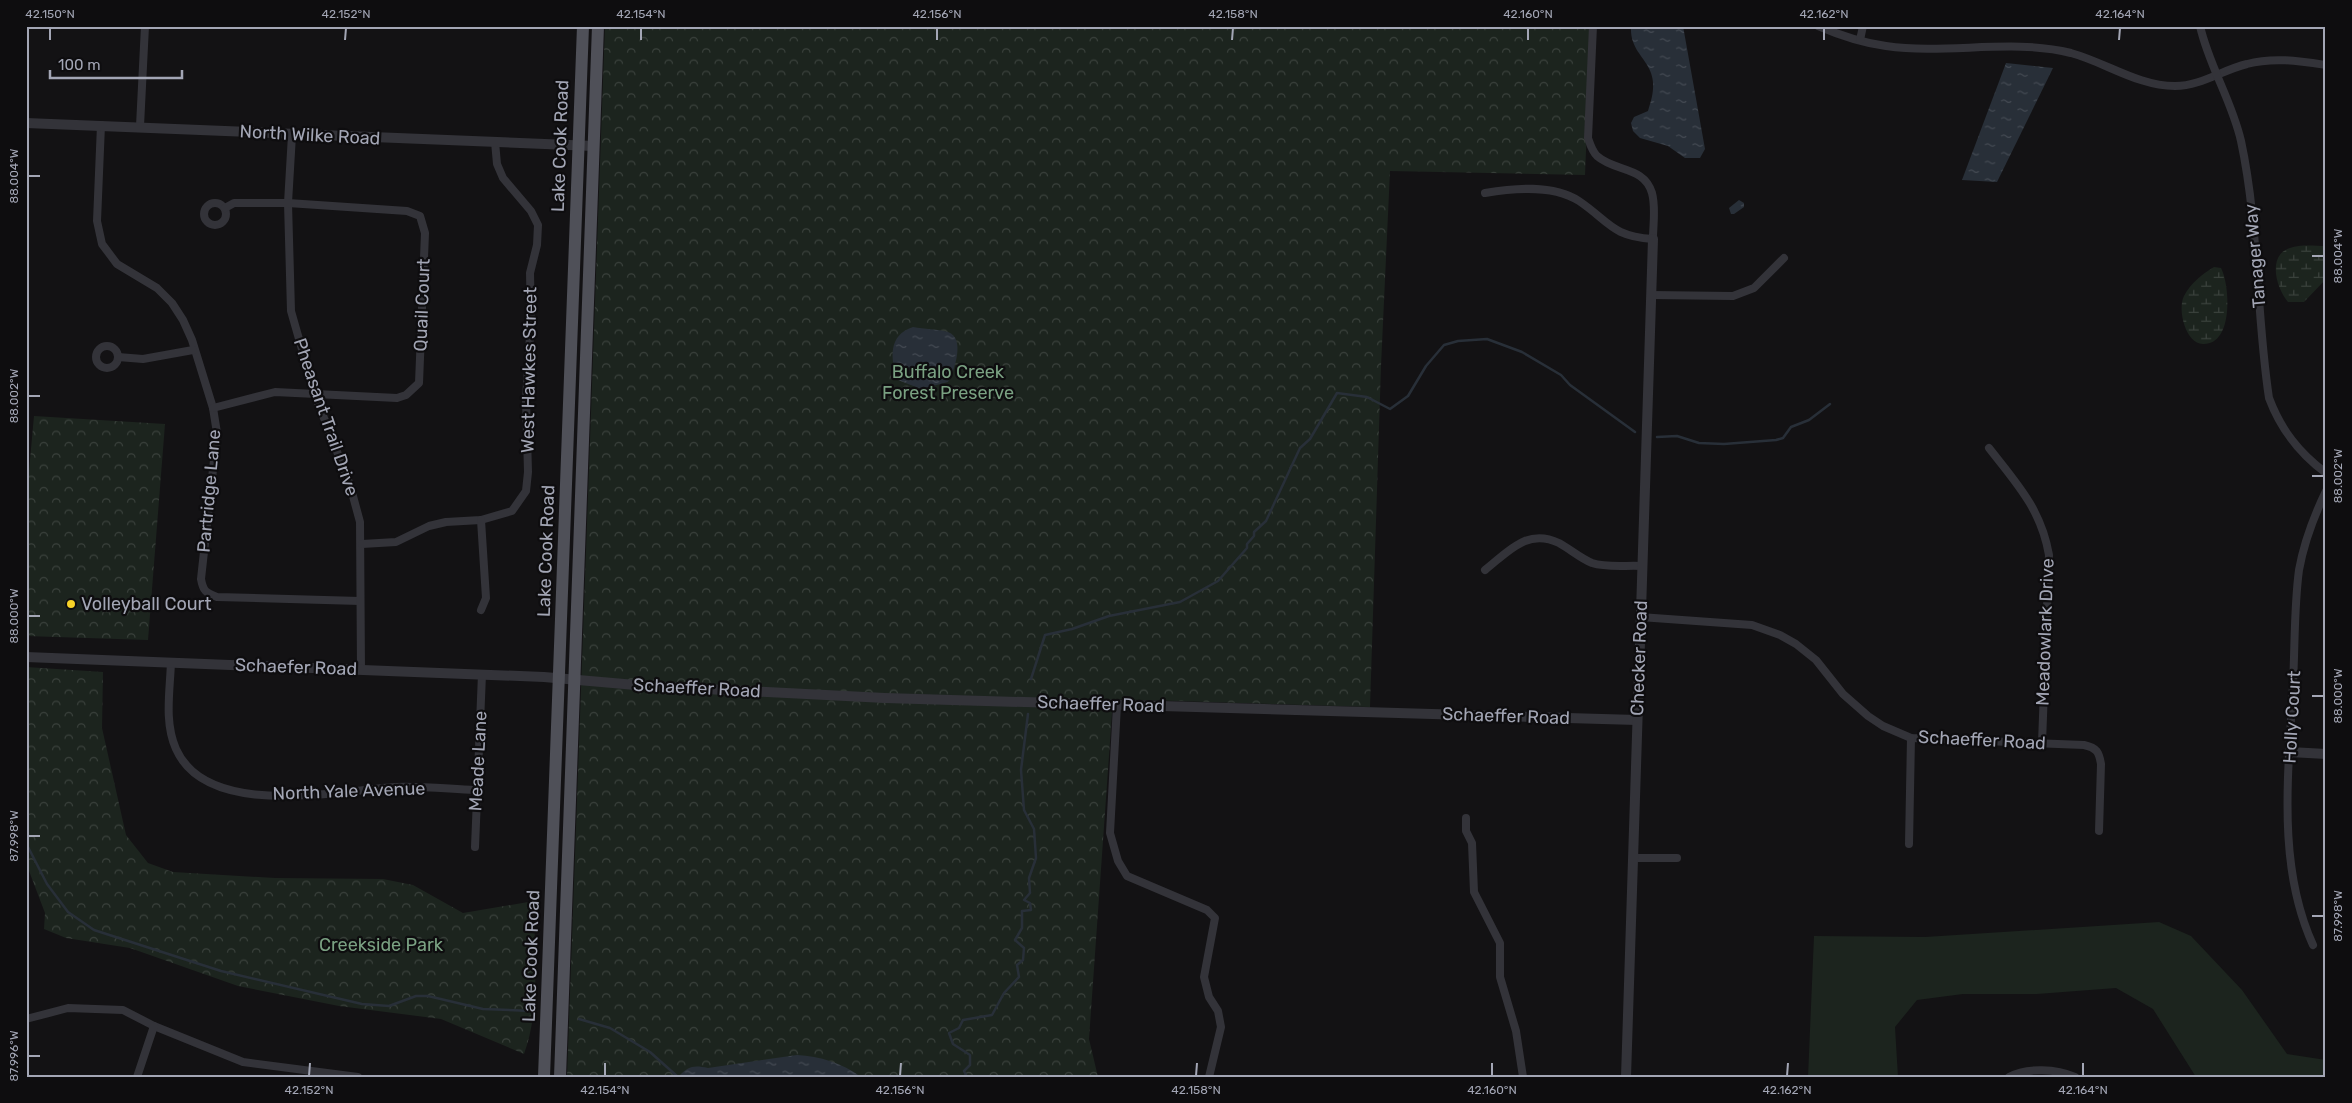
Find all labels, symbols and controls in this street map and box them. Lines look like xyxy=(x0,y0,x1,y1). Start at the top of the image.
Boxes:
text: 42.150°N xyxy=(25,7,75,21)
text: 42.152°N xyxy=(321,7,371,21)
text: 42.154°N xyxy=(616,7,666,21)
text: 42.156°N xyxy=(912,7,962,21)
text: 42.158°N xyxy=(1208,7,1258,21)
text: 42.160°N xyxy=(1503,7,1553,21)
text: 42.162°N xyxy=(1799,7,1849,21)
text: 42.164°N xyxy=(2095,7,2145,21)
scale bar xyxy=(50,48,182,80)
text: 100 m xyxy=(58,56,100,74)
street label: Lake Cook Road xyxy=(547,80,573,212)
street label: North Wilke Road xyxy=(239,120,381,150)
text: 88.004°W xyxy=(7,148,21,203)
street label: Tanager Way xyxy=(2239,203,2271,309)
text: 88.004°W xyxy=(2331,228,2345,283)
street label: Quail Court xyxy=(409,258,435,352)
street label: West Hawkes Street xyxy=(517,287,541,453)
street label: Pheasant Trail Drive xyxy=(289,335,363,499)
park label: Buffalo Creek Forest Preserve xyxy=(882,361,1014,404)
text: 88.002°W xyxy=(7,368,21,423)
street label: Partridge Lane xyxy=(193,429,225,553)
text: 88.002°W xyxy=(2331,448,2345,503)
street label: Lake Cook Road xyxy=(533,485,559,617)
street label: Meadowlark Drive xyxy=(2031,558,2059,706)
text: 88.000°W xyxy=(7,588,21,644)
place label: Volleyball Court xyxy=(81,593,211,615)
marker: Volleyball Court xyxy=(65,598,77,610)
street label: Checker Road xyxy=(1626,600,1652,716)
street label: Schaefer Road xyxy=(234,654,358,680)
text: 88.000°W xyxy=(2331,668,2345,724)
street label: Holly Court xyxy=(2279,670,2305,764)
street label: Schaeffer Road xyxy=(633,674,761,702)
street label: Schaeffer Road xyxy=(1037,691,1165,717)
street label: Schaeffer Road xyxy=(1442,703,1570,729)
street label: Meade Lane xyxy=(464,710,492,812)
street label: Schaeffer Road xyxy=(1918,726,2046,754)
street label: North Yale Avenue xyxy=(272,777,426,805)
text: 87.998°W xyxy=(7,810,21,862)
street label: Lake Cook Road xyxy=(518,890,544,1022)
text: 87.998°W xyxy=(2331,890,2345,942)
park label: Creekside Park xyxy=(319,934,444,956)
text: 87.996°W xyxy=(7,1030,21,1082)
text: 42.152°N xyxy=(284,1083,334,1097)
text: 42.154°N xyxy=(580,1083,630,1097)
text: 42.156°N xyxy=(875,1083,925,1097)
text: 42.158°N xyxy=(1171,1083,1221,1097)
text: 42.160°N xyxy=(1467,1083,1517,1097)
text: 42.162°N xyxy=(1762,1083,1812,1097)
text: 42.164°N xyxy=(2058,1083,2108,1097)

